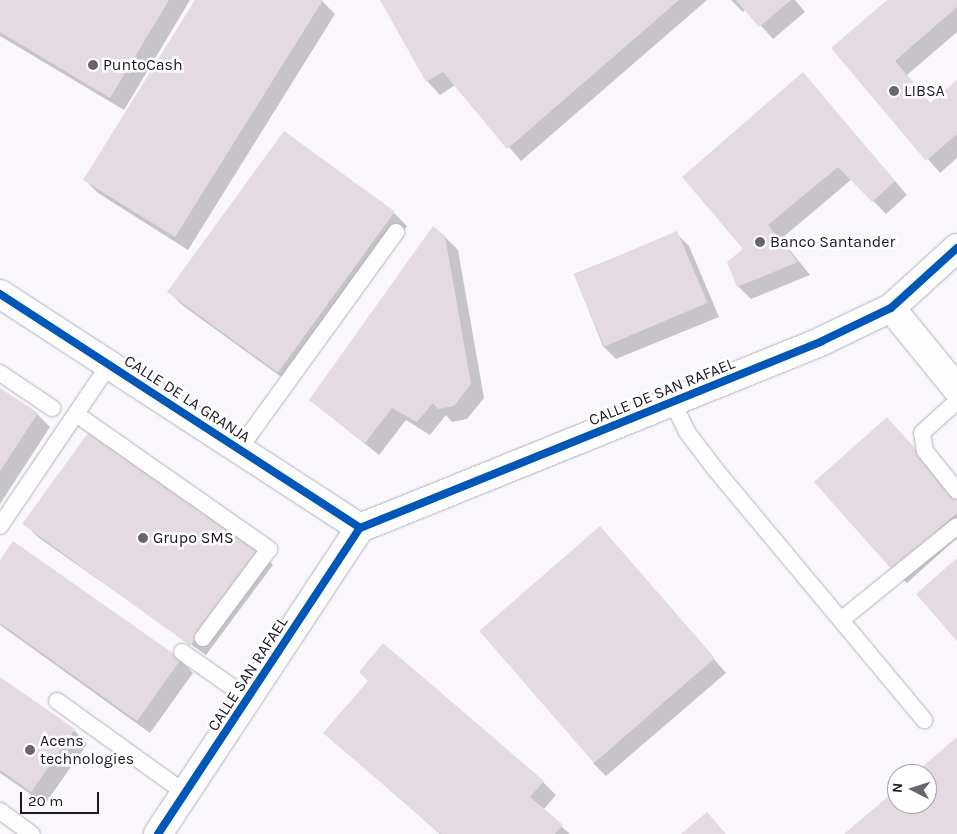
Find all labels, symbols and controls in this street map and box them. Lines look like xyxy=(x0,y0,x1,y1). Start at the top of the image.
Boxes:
place label: PuntoCash xyxy=(103,55,183,75)
marker: PuntoCash xyxy=(87,59,99,71)
place label: LIBSA xyxy=(904,81,945,101)
marker: LIBSA xyxy=(888,85,900,97)
place label: Banco Santander xyxy=(770,232,895,252)
marker: Banco Santander xyxy=(754,236,766,248)
street label: CALLE DE LA GRANJA xyxy=(120,351,254,447)
street label: CALLE DE SAN RAFAEL xyxy=(586,354,738,430)
place label: Grupo SMS xyxy=(153,528,234,548)
marker: Grupo SMS xyxy=(137,532,149,544)
street label: CALLE SAN RAFAEL xyxy=(204,613,292,735)
place label: Acens technologies xyxy=(40,731,134,769)
marker: Acens technologies xyxy=(24,744,36,756)
north arrow xyxy=(887,764,937,814)
scale bar xyxy=(22,782,101,814)
text: N xyxy=(889,782,906,793)
text: 20 m xyxy=(28,792,63,810)

